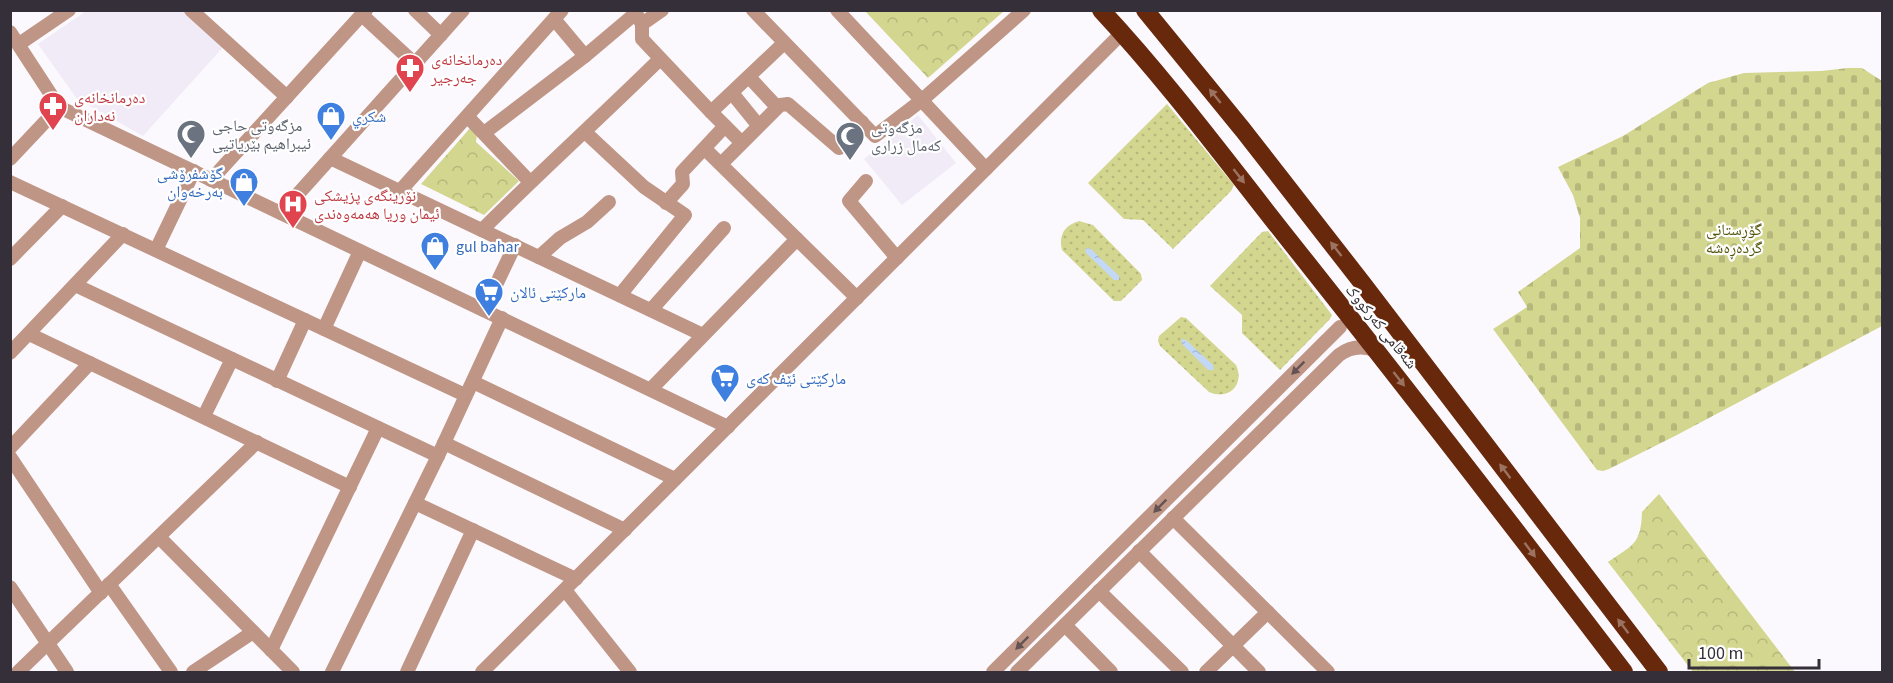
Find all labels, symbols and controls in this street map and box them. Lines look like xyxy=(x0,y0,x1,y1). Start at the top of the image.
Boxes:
place label: دەرمانخانەی جەرجیر xyxy=(430,49,502,89)
pharmacy icon: دەرمانخانەی جەرجیر xyxy=(394,52,426,94)
place label: دەرمانخانەی نەداران xyxy=(74,87,145,127)
one-way arrow xyxy=(1209,88,1222,104)
pharmacy icon: دەرمانخانەی نەداران xyxy=(37,90,69,132)
shop icon: شكري xyxy=(315,100,347,142)
place label: شكري xyxy=(352,106,386,129)
place label: مزگەوتی حاجی ئیبراهیم بێریاتیی xyxy=(212,115,311,155)
place label: مزگەوتی کەمال زراری xyxy=(871,117,942,157)
mosque icon: مزگەوتی حاجی ئیبراهیم بێریاتیی xyxy=(175,118,207,160)
mosque icon: مزگەوتی کەمال زراری xyxy=(834,120,866,162)
place label: گۆشفرۆشی بەرخەوان xyxy=(157,163,223,203)
shop icon: گۆشفرۆشی بەرخەوان xyxy=(228,166,260,208)
one-way arrow xyxy=(1232,168,1245,184)
place label: نۆرینگەی پزیشکی ئیمان وریا هەمەوەندی xyxy=(314,185,440,225)
hospital icon: نۆرینگەی پزیشکی ئیمان وریا هەمەوەندی xyxy=(277,188,309,230)
park label: گۆڕستانی گردەڕەشە xyxy=(1706,219,1763,260)
shop icon: gul bahar xyxy=(419,230,451,272)
place label: gul bahar xyxy=(456,236,520,258)
one-way arrow xyxy=(1330,242,1342,257)
supermarket icon: مارکێتی ئالان xyxy=(473,276,505,318)
street label: شەقامی کەرکووک xyxy=(1340,280,1422,374)
place label: مارکێتی ئالان xyxy=(510,282,586,304)
one-way arrow xyxy=(1292,361,1306,375)
supermarket icon: مارکێتی ئێف کەی xyxy=(709,362,741,404)
place label: مارکێتی ئێف کەی xyxy=(746,368,846,390)
one-way arrow xyxy=(1392,371,1404,386)
one-way arrow xyxy=(1499,463,1511,479)
one-way arrow xyxy=(1152,499,1167,513)
one-way arrow xyxy=(1524,542,1536,558)
one-way arrow xyxy=(1617,618,1630,634)
scale bar xyxy=(1689,632,1820,670)
one-way arrow xyxy=(1015,636,1029,650)
text: 100 m xyxy=(1698,641,1743,666)

